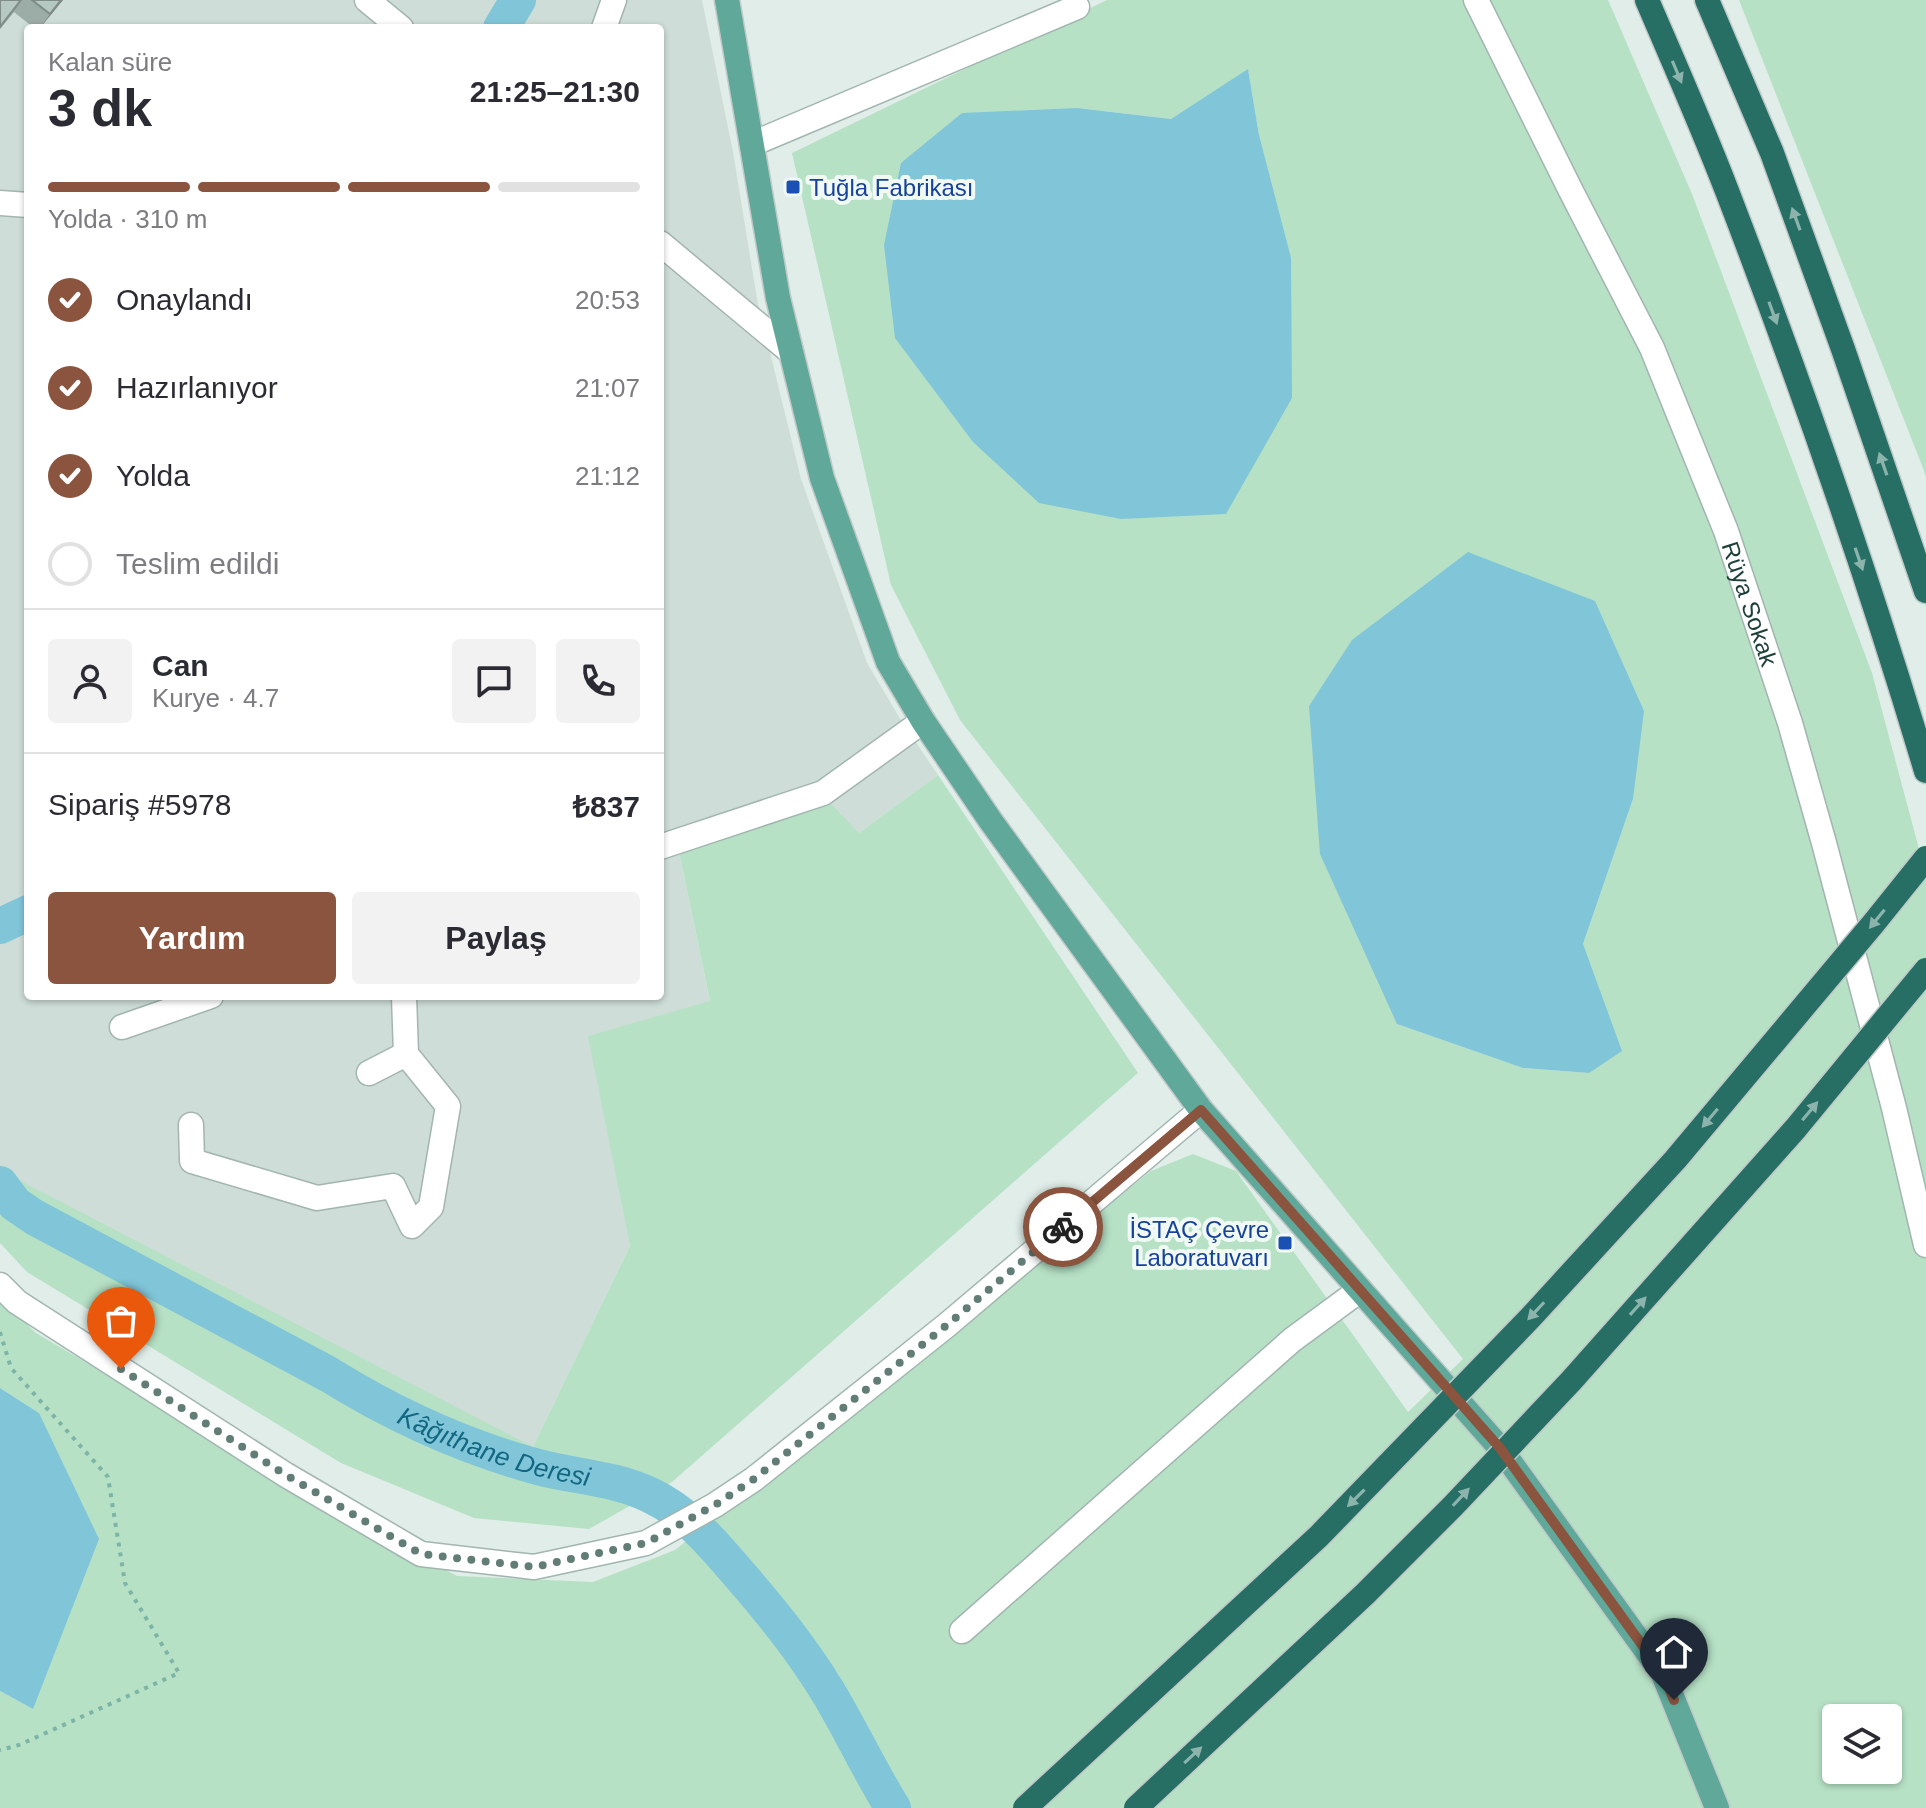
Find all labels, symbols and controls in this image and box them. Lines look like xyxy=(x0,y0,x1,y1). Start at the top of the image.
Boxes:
text: Kalan süre xyxy=(48,47,172,77)
one-way arrow xyxy=(1671,60,1684,84)
text: 21:25–21:30 xyxy=(470,75,640,108)
text: 3 dk xyxy=(48,79,152,137)
place label: Tuğla Fabrikası xyxy=(809,174,974,201)
marker: Tuğla Fabrikası xyxy=(784,178,802,196)
text: Yolda · 310 m xyxy=(48,204,207,234)
one-way arrow xyxy=(1789,207,1801,231)
icon: check xyxy=(48,278,92,322)
text: Onaylandı xyxy=(116,283,253,316)
text: 20:53 xyxy=(575,285,640,315)
one-way arrow xyxy=(1767,302,1780,326)
icon: check xyxy=(48,366,92,410)
text: Hazırlanıyor xyxy=(116,371,278,404)
text: 21:07 xyxy=(575,373,640,403)
one-way arrow xyxy=(1876,452,1888,476)
icon: check xyxy=(48,454,92,498)
text: Yolda xyxy=(116,459,190,492)
text: 21:12 xyxy=(575,461,640,491)
street label: Rüya Sokak xyxy=(1717,538,1784,670)
text: Teslim edildi xyxy=(116,547,279,580)
one-way arrow xyxy=(1853,547,1865,571)
button: person xyxy=(48,639,132,723)
button: chat xyxy=(452,639,536,723)
button: phone xyxy=(556,639,640,723)
text: Can xyxy=(152,649,209,682)
text: Kurye · 4.7 xyxy=(152,683,279,713)
text: Sipariş #5978 xyxy=(48,788,231,821)
text: ₺837 xyxy=(573,790,640,823)
button: Yardım xyxy=(48,892,336,984)
button: Paylaş xyxy=(352,892,640,984)
one-way arrow xyxy=(1869,908,1886,928)
one-way arrow xyxy=(1801,1101,1818,1122)
one-way arrow xyxy=(1702,1107,1719,1127)
courier xyxy=(1023,1187,1103,1267)
icon: bike xyxy=(1041,1205,1085,1249)
place label: İSTAÇ Çevre Laboratuvarı xyxy=(1129,1216,1269,1271)
marker: İSTAÇ Çevre Laboratuvarı xyxy=(1276,1234,1294,1252)
pin xyxy=(87,1287,155,1369)
one-way arrow xyxy=(1628,1297,1646,1316)
icon: bag xyxy=(99,1299,143,1343)
one-way arrow xyxy=(1528,1301,1546,1320)
water label: Kâğıthane Deresi xyxy=(393,1401,594,1492)
one-way arrow xyxy=(1347,1488,1366,1507)
one-way arrow xyxy=(1451,1488,1470,1507)
pin xyxy=(1640,1618,1708,1700)
icon: home xyxy=(1652,1630,1696,1674)
map controls xyxy=(1822,1704,1902,1784)
button: layers xyxy=(1822,1704,1902,1784)
one-way arrow xyxy=(1183,1746,1202,1764)

